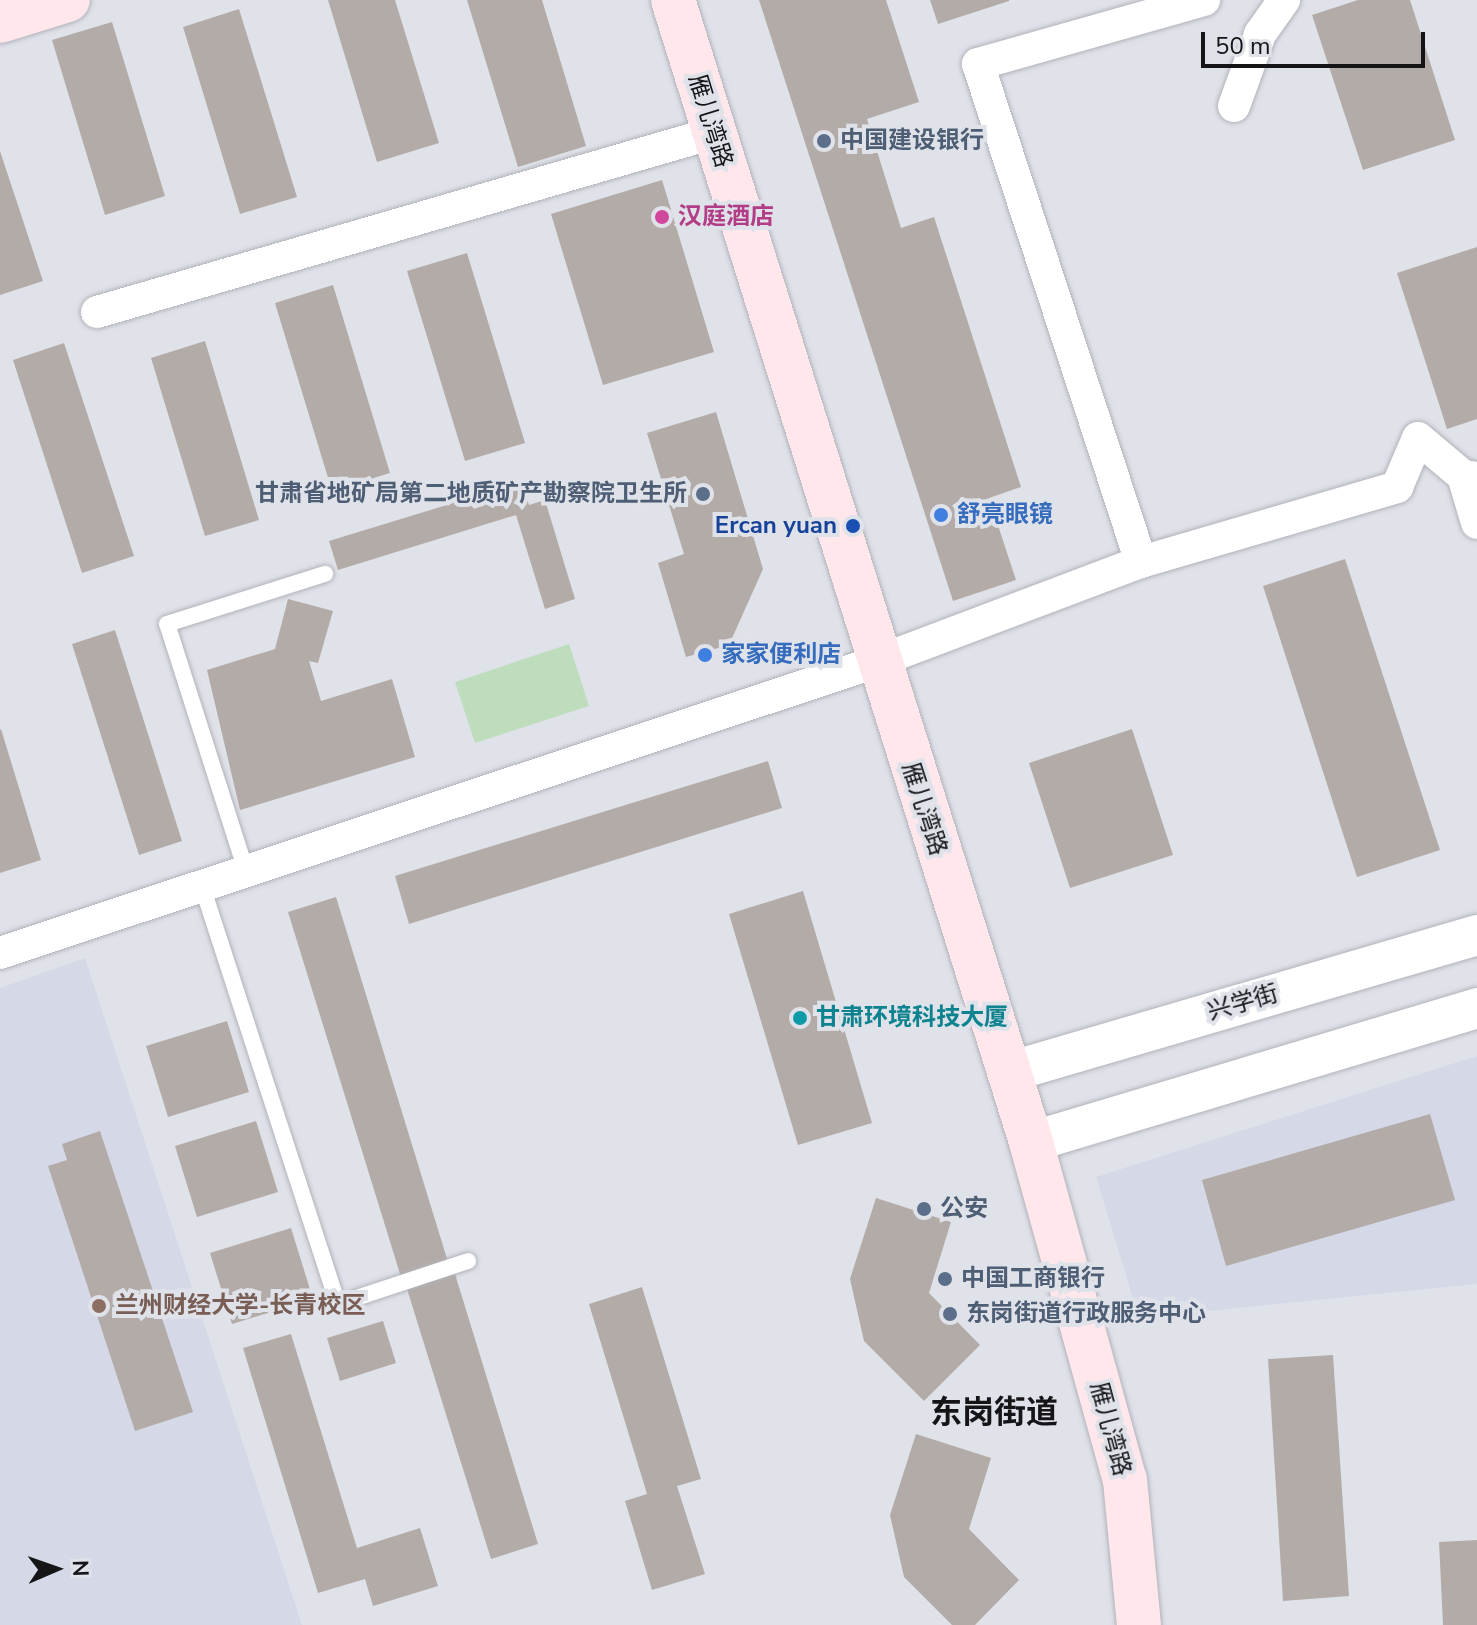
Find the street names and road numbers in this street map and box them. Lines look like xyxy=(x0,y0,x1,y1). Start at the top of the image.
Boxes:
street label: 雁儿湾路 xyxy=(682,71,738,171)
street label: 雁儿湾路 xyxy=(895,759,953,859)
street label: 兴学街 xyxy=(1204,979,1282,1027)
street label: 雁儿湾路 xyxy=(1084,1379,1136,1479)

